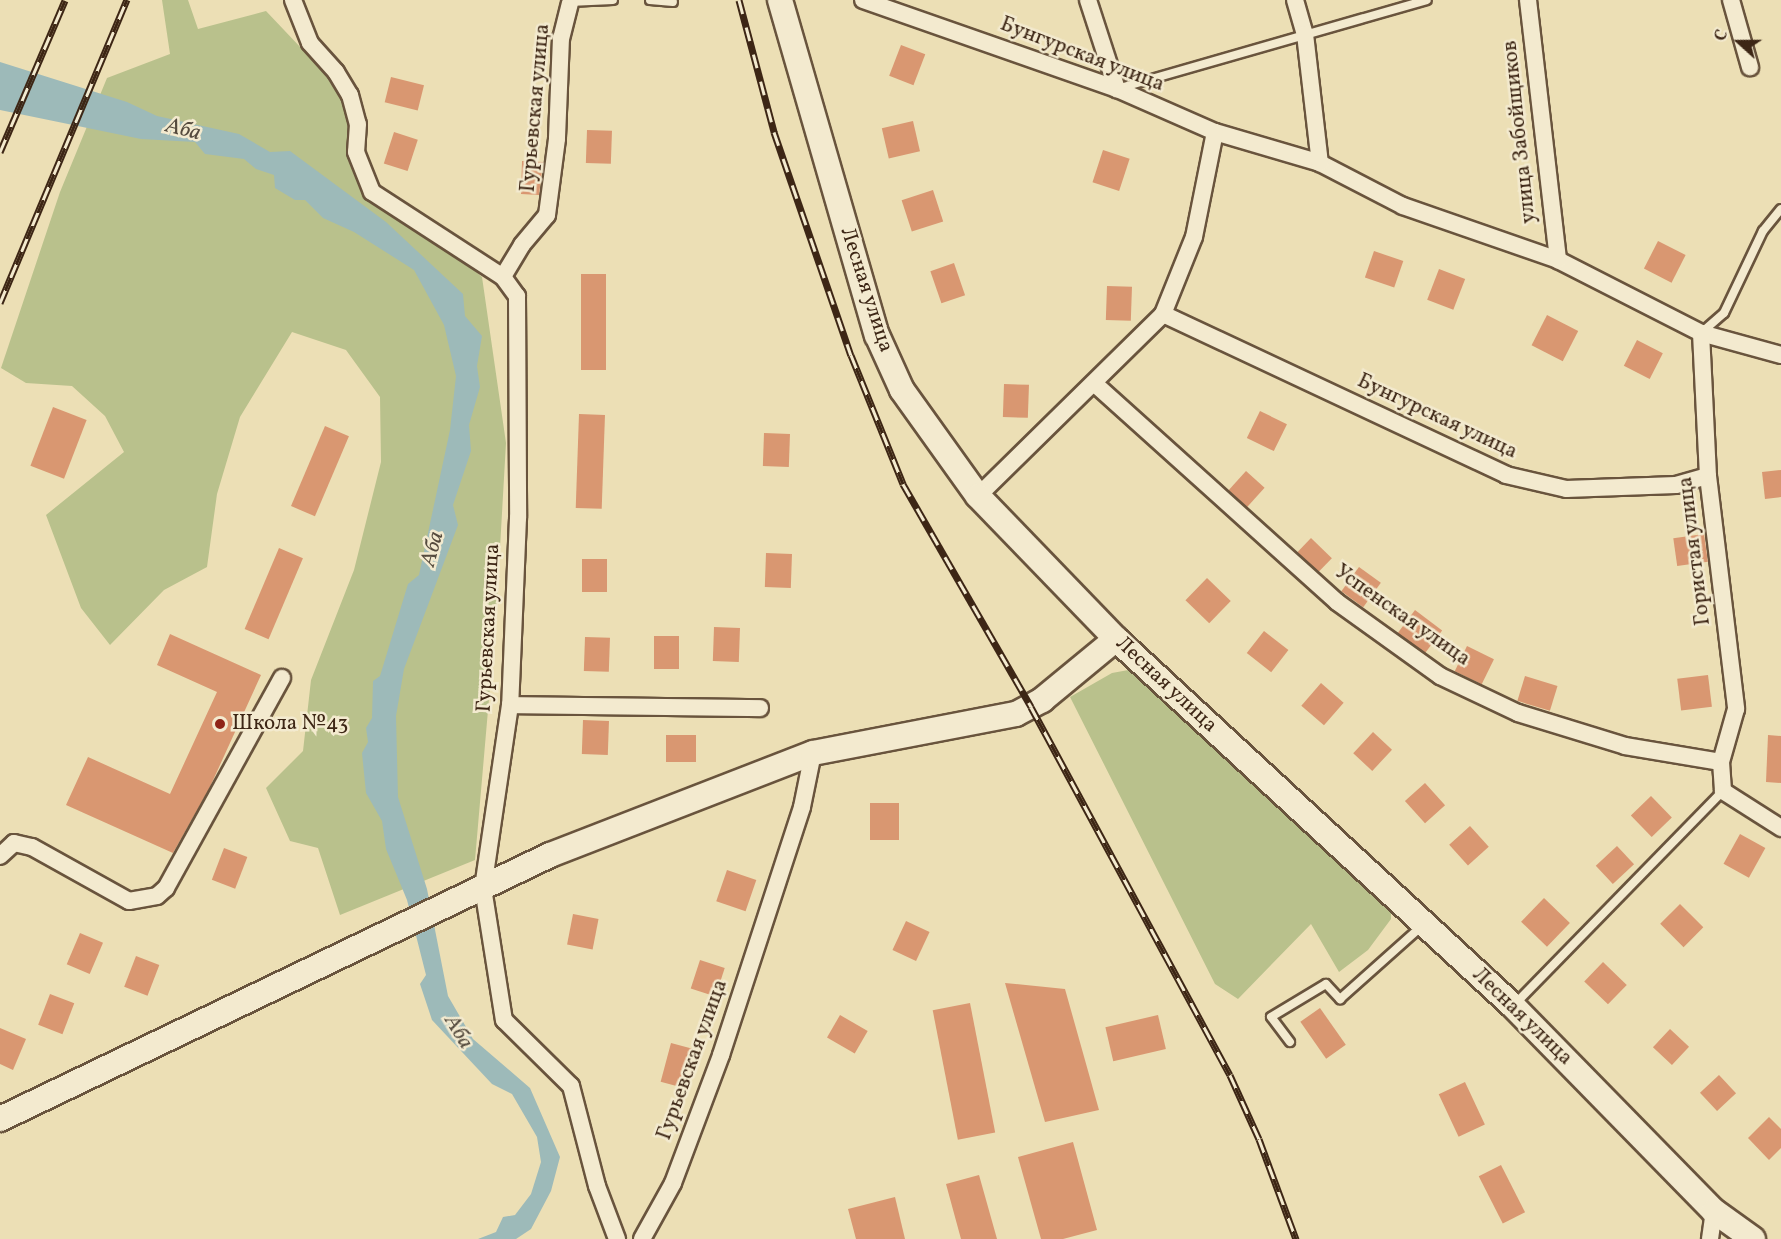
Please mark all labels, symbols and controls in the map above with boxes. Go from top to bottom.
street label: Бунгурская улица [996,12,1168,98]
north arrow [1709,12,1769,72]
street label: Гурьевская улица [516,22,556,194]
text: С [1710,27,1734,44]
street label: улица Забойщиков [1498,39,1542,225]
water label: Аба [163,113,203,147]
street label: Лесная улица [834,224,898,356]
street label: Бунгурская улица [1353,369,1521,465]
street label: Гористая улица [1673,475,1717,627]
water label: Аба [416,529,450,569]
street label: Гурьевская улица [472,543,506,713]
street label: Успенская улица [1329,560,1475,672]
street label: Лесная улица [1110,631,1222,739]
place label: Школа №43 [232,711,348,737]
marker: Школа №43 [213,717,227,731]
street label: Лесная улица [1466,963,1578,1071]
street label: Гурьевская улица [652,976,734,1144]
water label: Аба [438,1010,478,1054]

